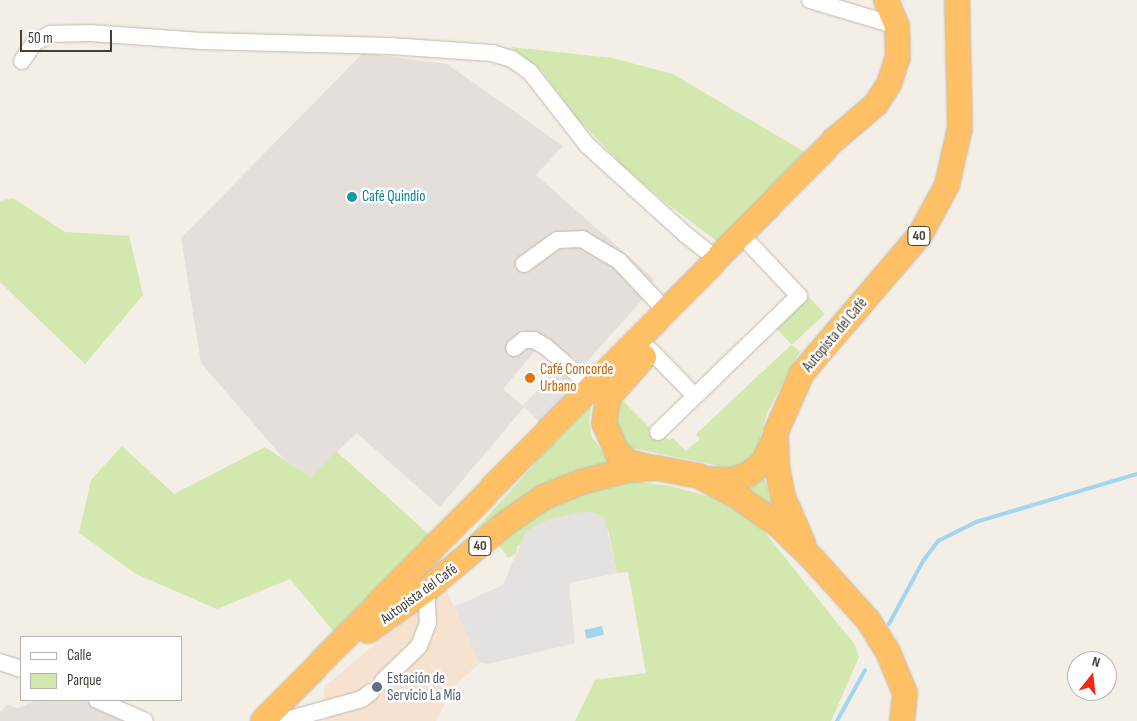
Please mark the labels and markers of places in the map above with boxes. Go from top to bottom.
place label: Café Quindío [362,188,425,206]
marker: Café Quindío [346,191,358,203]
place label: Café Concorde Urbano [540,360,614,395]
marker: Café Concorde Urbano [524,372,536,384]
place label: Estación de Servicio La Mía [387,669,461,704]
marker: Estación de Servicio La Mía [371,681,383,693]

